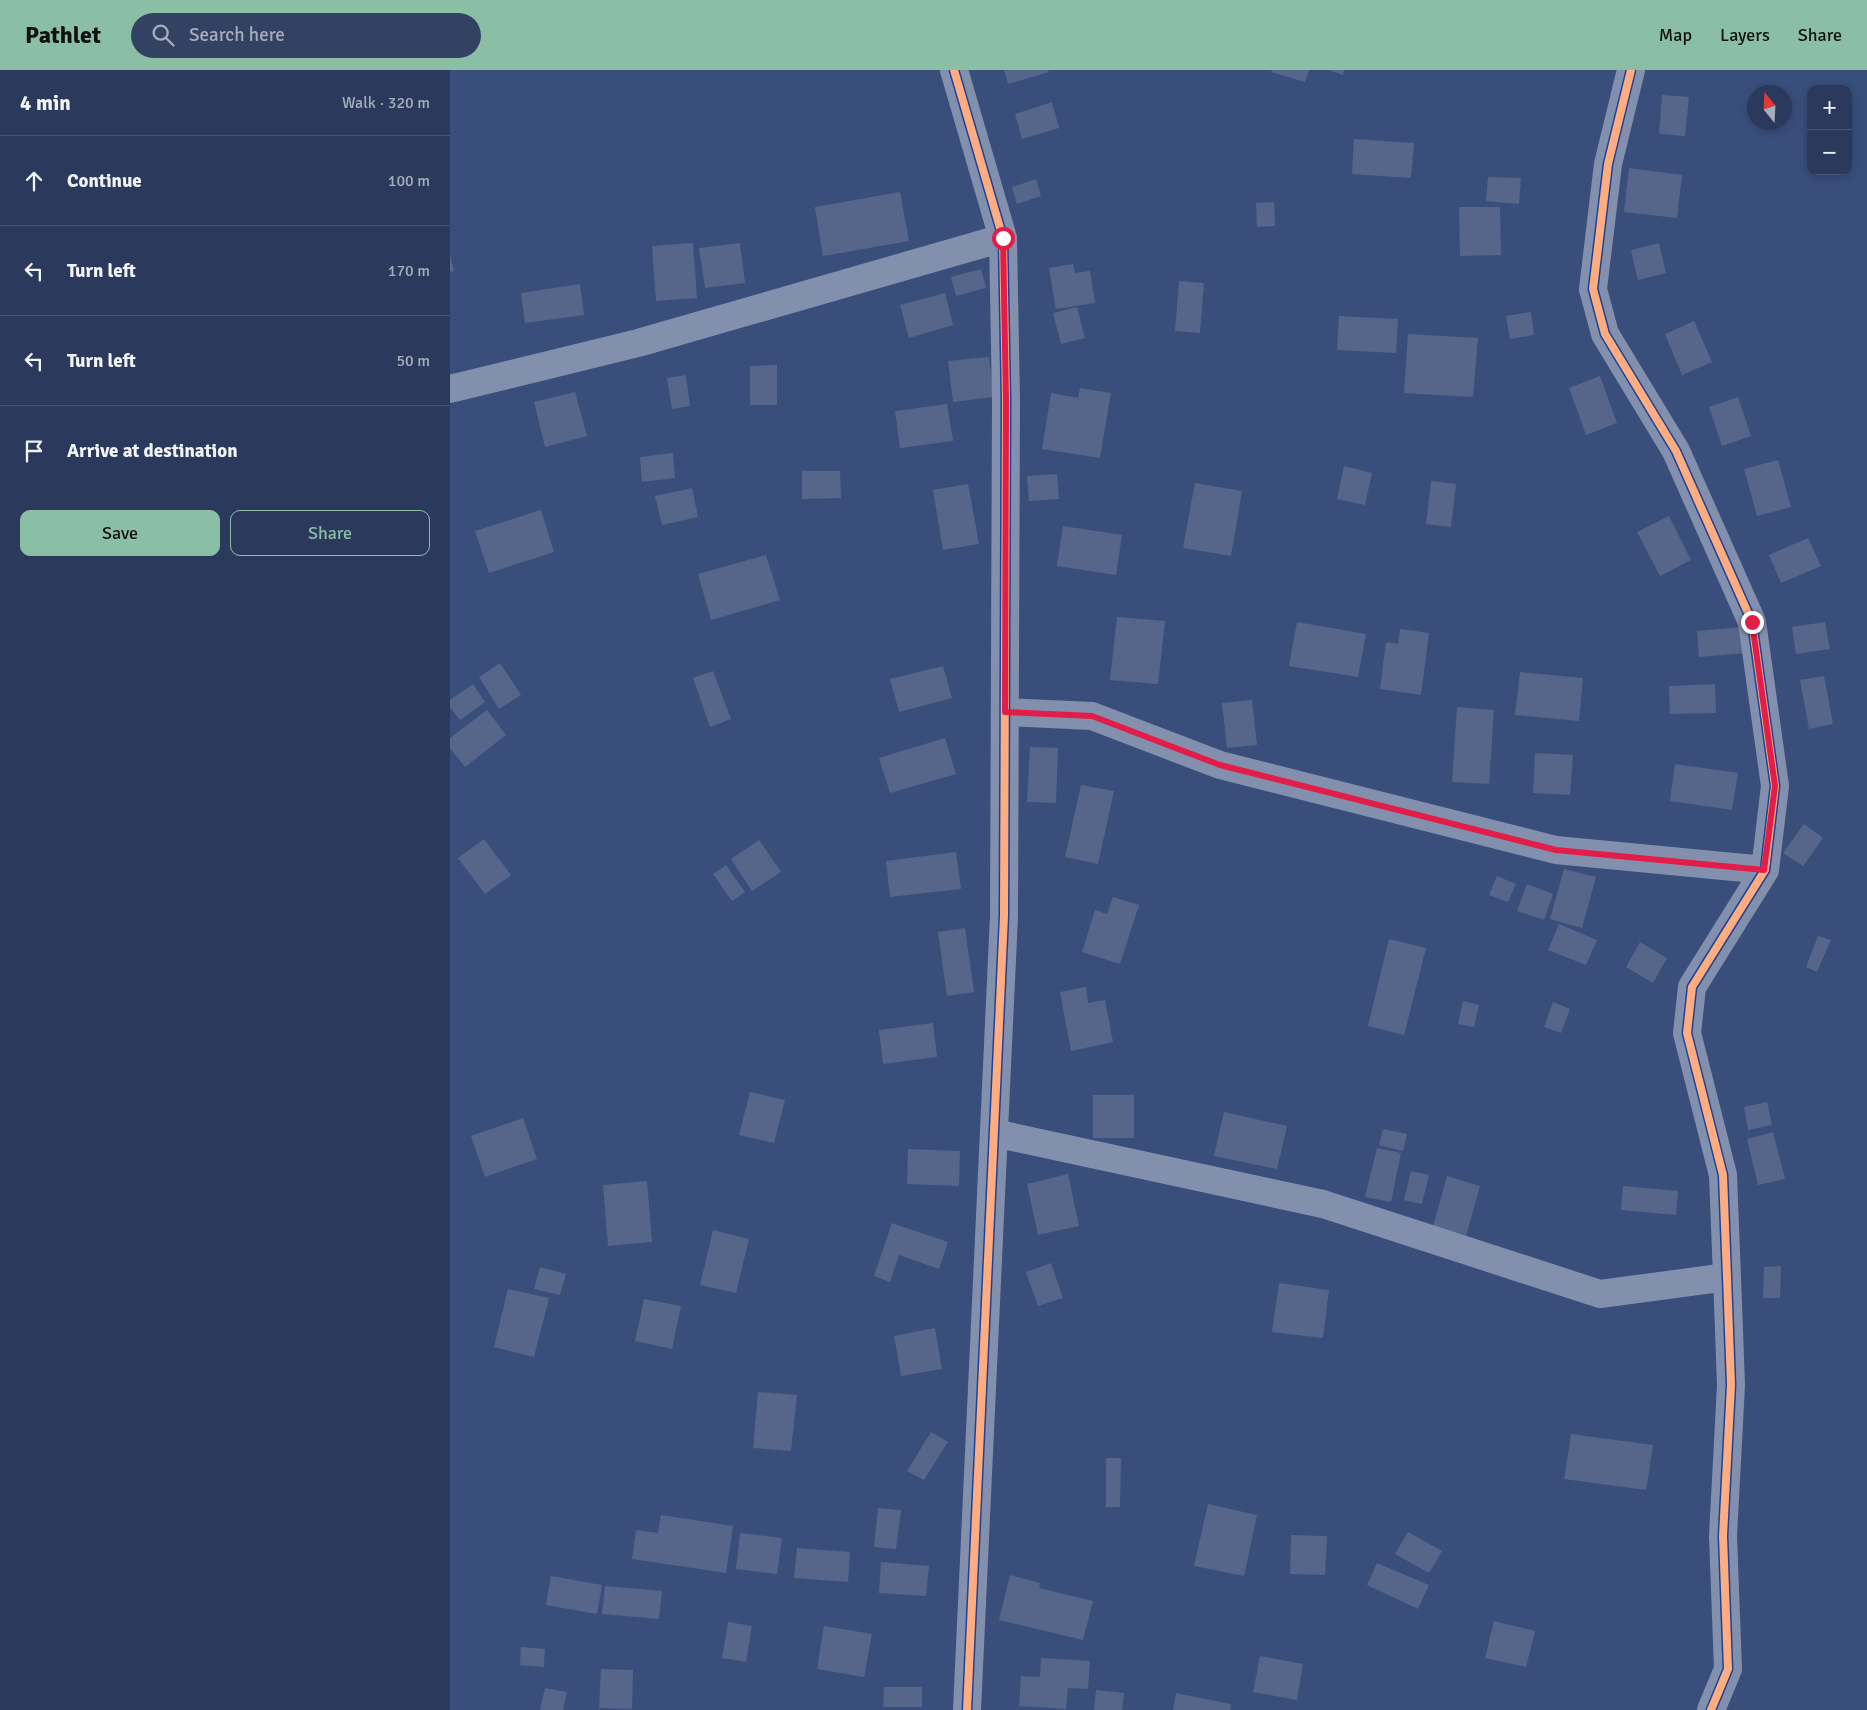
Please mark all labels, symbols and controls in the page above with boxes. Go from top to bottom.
search box [131,13,481,58]
text: Pathlet [25,20,101,50]
icon: search [149,21,177,49]
text: Search here [189,23,285,47]
text: Map [1659,24,1692,46]
text: Layers [1720,24,1770,46]
text: Share [1798,24,1842,46]
north arrow [1747,85,1792,130]
map controls [1807,85,1852,175]
button: + [1807,85,1852,130]
text: 4 min [20,90,71,116]
text: Walk · 320 m [342,93,430,113]
button: − [1807,130,1852,175]
icon: ahead [20,167,48,195]
text: Continue [67,169,142,193]
text: 100 m [388,171,430,191]
route start [992,227,1015,250]
icon: left [20,257,48,285]
text: Turn left [67,259,136,283]
text: 170 m [388,261,430,281]
icon: left [20,347,48,375]
text: Turn left [67,349,136,373]
text: 50 m [396,351,430,371]
icon: arrive [20,437,48,465]
text: Arrive at destination [67,439,238,463]
button: Save [20,510,220,556]
button: Share [230,510,430,556]
route end [1741,611,1764,634]

